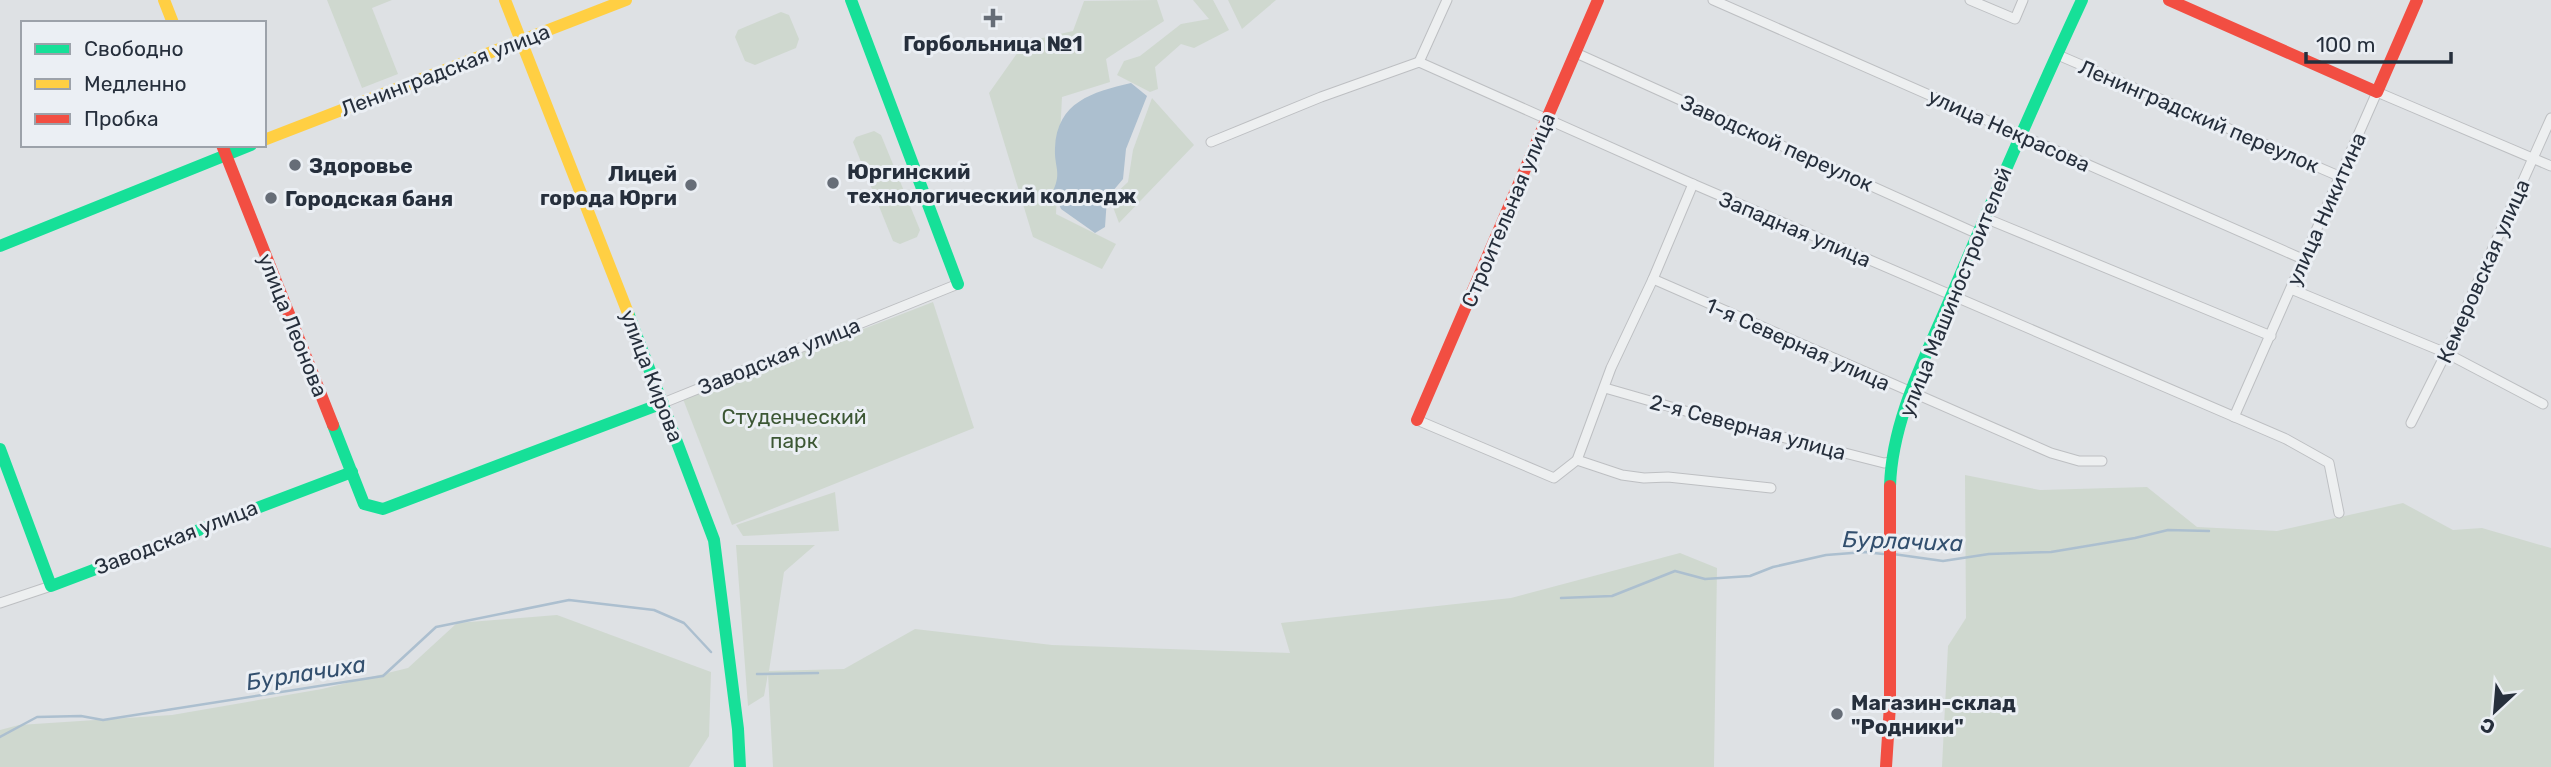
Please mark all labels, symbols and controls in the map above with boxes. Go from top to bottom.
marker: Горбольница №1 [983,8,1003,28]
street label: Ленинградская улица [337,19,553,121]
legend [21,21,266,147]
scale bar [2306,21,2451,65]
place label: Горбольница №1 [903,31,1083,56]
text: 100 m [2316,32,2375,57]
text: Свободно [84,36,184,61]
street label: Ленинградский переулок [2075,54,2323,178]
text: Медленно [84,71,187,96]
street label: улица Некрасова [1924,83,2094,177]
street label: Заводской переулок [1677,89,1877,197]
text: Пробка [84,106,159,131]
street label: Строительная улица [1456,109,1560,311]
street label: улица Никитина [2281,128,2371,290]
place label: Здоровье [309,153,413,178]
marker: Здоровье [287,157,303,173]
place label: Юргинский технологический колледж [847,159,1137,208]
place label: Лицей города Юрги [540,161,677,210]
street label: улица Машиностроителей [1893,164,2017,420]
marker: Юргинский технологический колледж [825,175,841,191]
street label: Кемеровская улица [2431,175,2535,367]
marker: Лицей города Юрги [683,177,699,193]
place label: Городская баня [285,186,453,211]
street label: Западная улица [1715,186,1875,272]
marker: Городская баня [263,190,279,206]
street label: улица Леонова [253,250,333,400]
street label: 1-я Северная улица [1702,292,1894,396]
street label: улица Кирова [615,306,689,446]
street label: Заводская улица [694,312,864,400]
street label: 2-я Северная улица [1647,389,1849,465]
park label: Студенческий парк [721,404,867,453]
street label: Заводская улица [91,494,261,580]
water label: Бурлачиха [1842,525,1964,557]
water label: Бурлачиха [244,650,368,696]
north arrow [2460,676,2530,746]
place label: Магазин-склад "Родники" [1851,690,2016,739]
marker: Магазин-склад "Родники" [1829,706,1845,722]
text: С [2477,713,2499,739]

